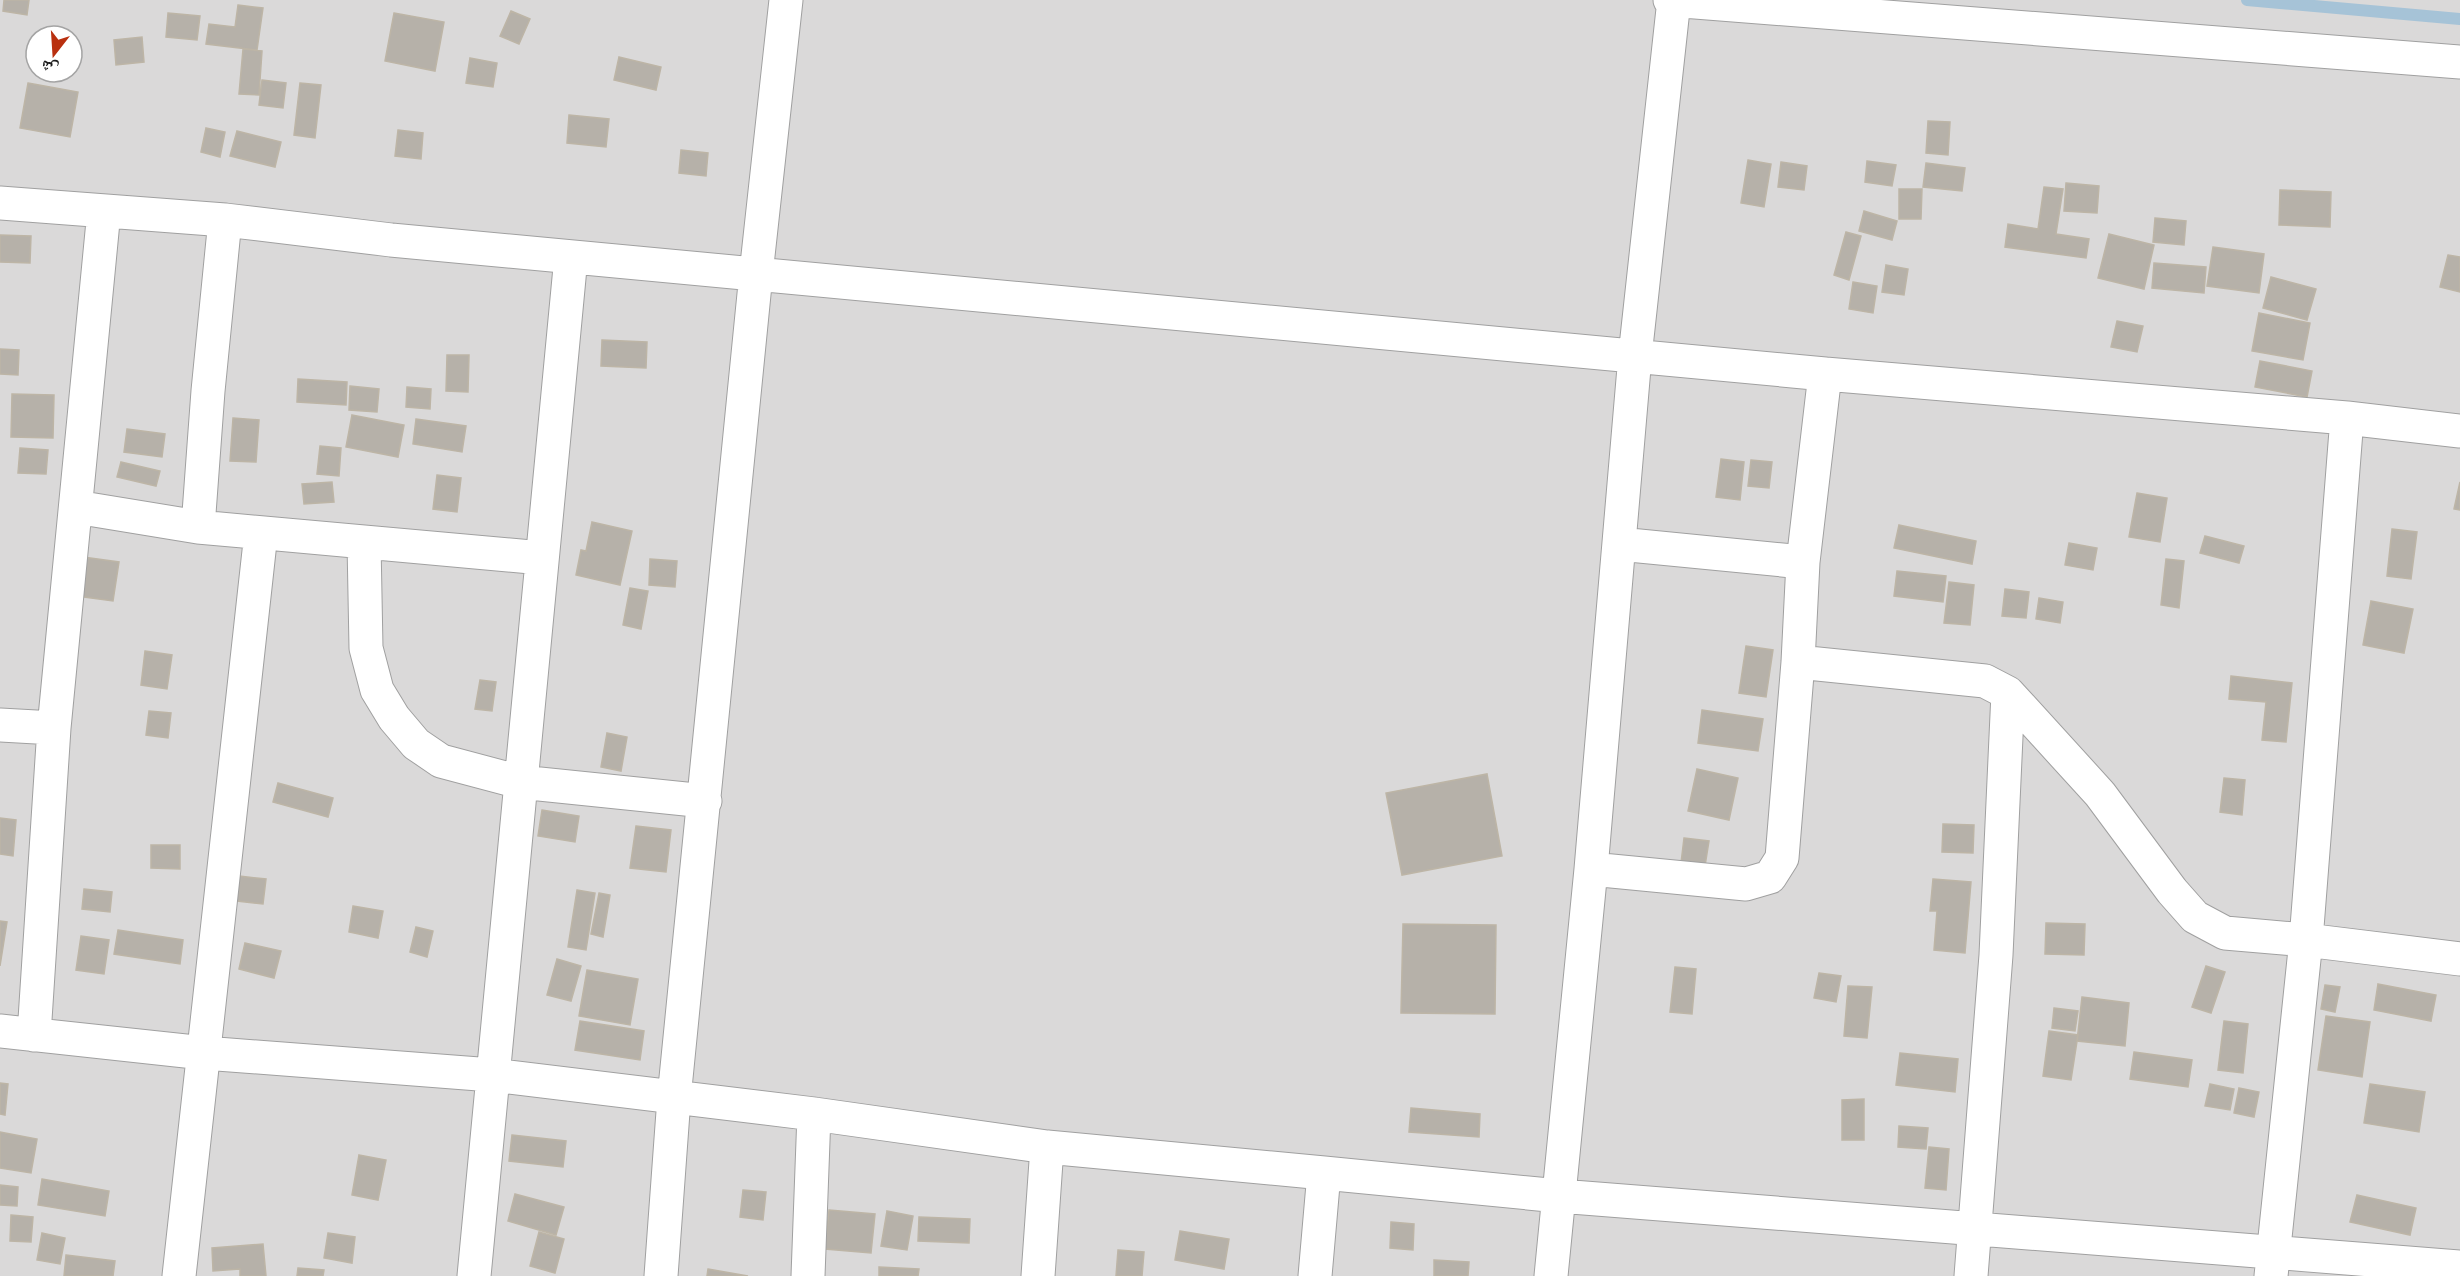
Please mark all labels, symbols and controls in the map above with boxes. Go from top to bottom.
north arrow [24,24,84,84]
text: ش [39,56,61,79]

